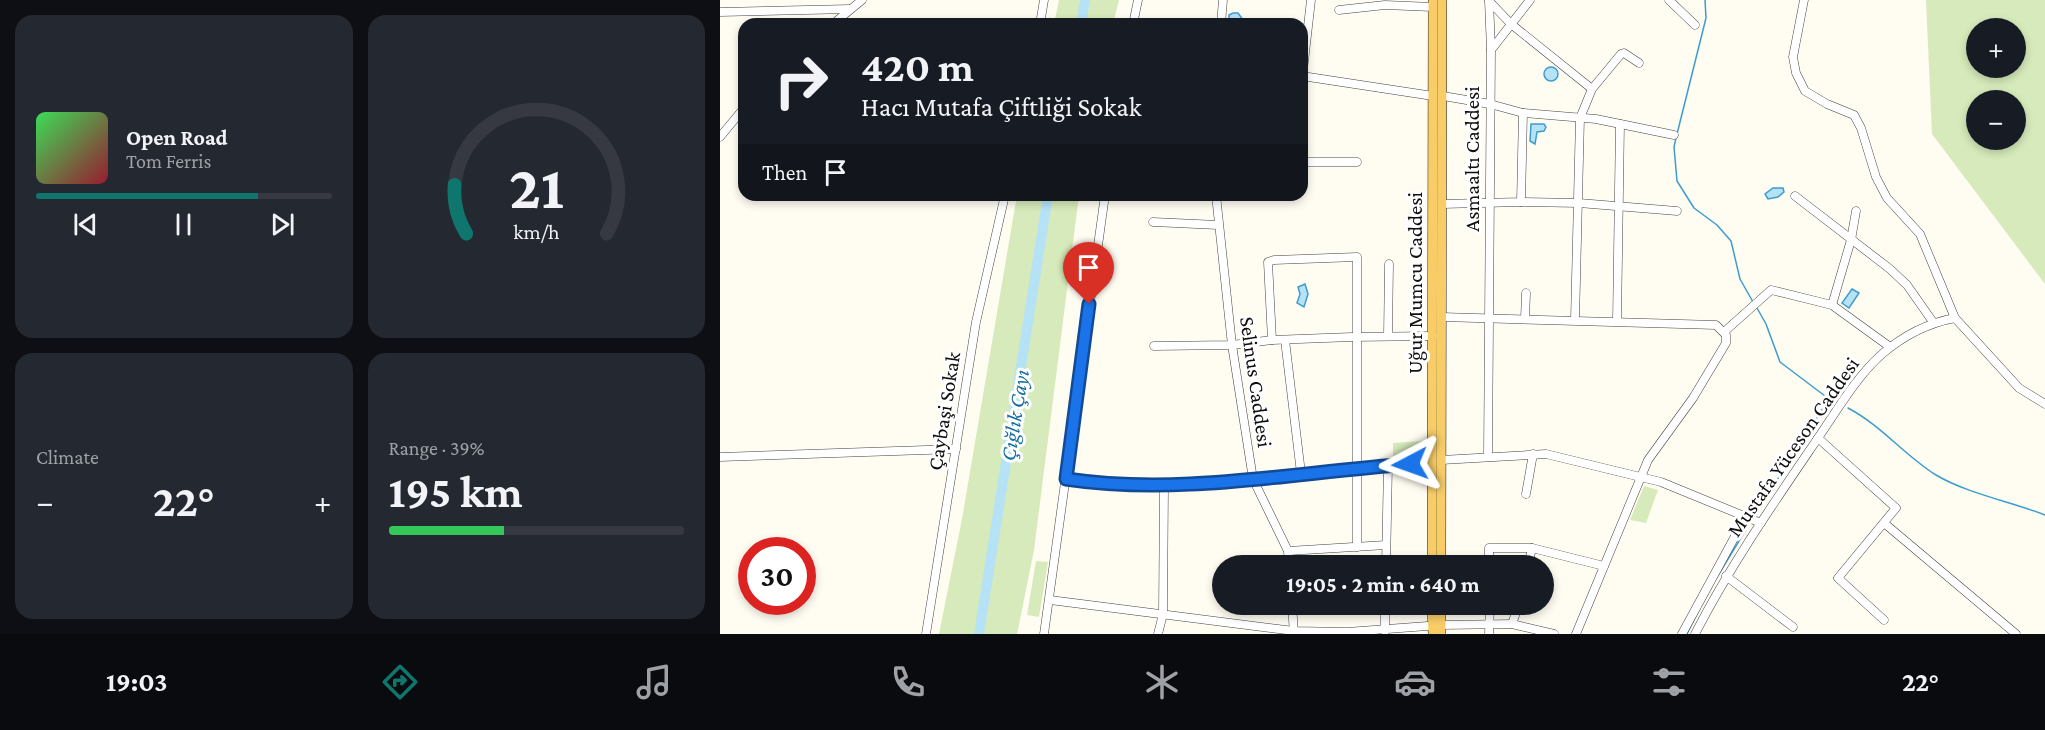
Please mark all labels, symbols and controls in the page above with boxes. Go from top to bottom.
map controls [1966,18,2026,150]
button: + [1966,18,2026,78]
icon: right [762,42,840,120]
text: 420 m [861,43,974,90]
street label: Asmaaltı Caddesi [1460,86,1484,232]
button: − [1966,90,2026,150]
text: Hacı Mutafa Çiftliği Sokak [861,92,1142,122]
text: Open Road [126,125,228,150]
text: Tom Ferris [126,150,211,172]
text: 21 [509,152,564,221]
icon: arrive [819,156,852,189]
text: Then [762,160,807,185]
street label: Uğur Mumcu Caddesi [1403,191,1427,374]
icon: previous [69,208,102,241]
icon: pause [167,208,200,241]
icon: next [266,208,299,241]
text: km/h [513,220,560,244]
pin [1063,242,1114,304]
icon: arrive [1072,251,1105,284]
street label: Selinus Caddesi [1235,315,1277,449]
street label: Çaybaşi Sokak [923,350,965,472]
street label: Mustafa Yüceson Caddesi [1722,352,1864,541]
water label: Çığlık Çayı [995,368,1034,463]
position arrow [1378,432,1442,496]
text: Range · 39% [389,437,484,459]
text: Climate [36,446,99,468]
text: 195 km [389,467,523,517]
text: 22° [153,476,215,526]
text: − [36,483,53,520]
text: + [314,483,332,520]
speed limit sign: 30 [738,537,816,615]
text: 19:05 · 2 min · 640 m [1286,572,1480,597]
icon: directions [379,661,421,703]
icon: music [633,661,675,703]
icon: phone [887,661,929,703]
icon: climate [1141,661,1183,703]
icon: car [1394,661,1436,703]
icon: filters [1648,661,1690,703]
text: 19:03 [106,667,167,697]
text: 22° [1902,667,1939,697]

